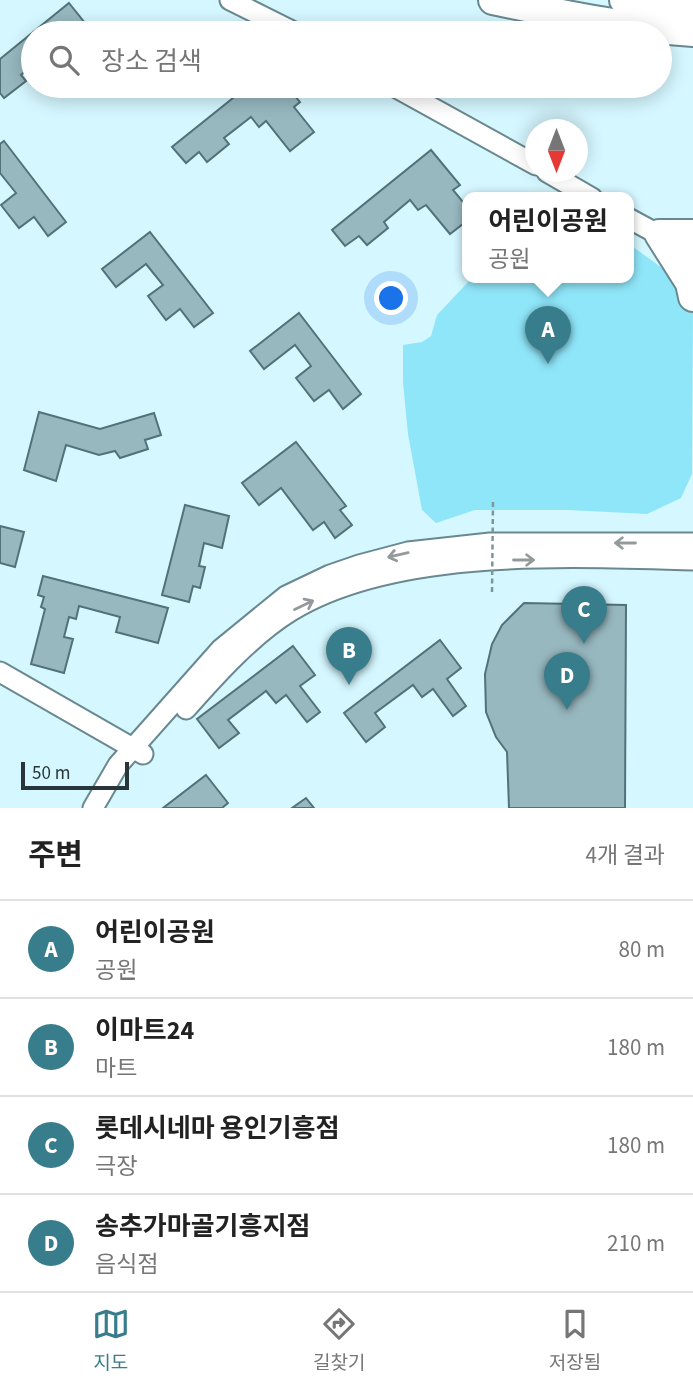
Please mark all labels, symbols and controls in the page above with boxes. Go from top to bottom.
search box [21,21,672,98]
icon: search [45,41,83,79]
text: 장소 검색 [101,43,202,80]
north arrow [525,119,588,182]
popup [462,192,634,283]
text: 어린이공원 [488,203,608,240]
text: 공원 [488,243,531,276]
your location [374,281,408,315]
pin: A [525,306,571,364]
one-way arrow [613,536,636,550]
one-way arrow [387,549,410,562]
one-way arrow [513,553,536,567]
pin: C [561,586,607,644]
one-way arrow [293,597,314,611]
pin: B [326,627,372,685]
pin: D [544,652,590,710]
scale bar [21,759,130,791]
text: 50 m [32,760,70,787]
text: 주변 [28,834,83,877]
text: 4개 결과 [585,839,665,872]
text: 어린이공원 [95,914,215,951]
text: A [44,933,58,966]
text: 80 m [618,933,665,966]
text: 공원 [95,954,137,987]
text: 이마트24 [95,1012,194,1049]
text: B [44,1031,58,1064]
text: 180 m [607,1031,665,1064]
text: 마트 [95,1052,137,1085]
text: 롯데시네마 용인기흥점 [95,1110,339,1147]
text: C [44,1129,58,1162]
text: 180 m [607,1129,665,1162]
text: 극장 [95,1150,137,1183]
text: 송추가마골기흥지점 [95,1208,310,1245]
text: D [44,1227,58,1260]
text: 210 m [607,1227,665,1260]
text: 음식점 [95,1248,158,1281]
tab: 지도 [92,1305,130,1377]
tab: 길찾기 [313,1305,365,1377]
tab: 저장됨 [549,1305,601,1377]

